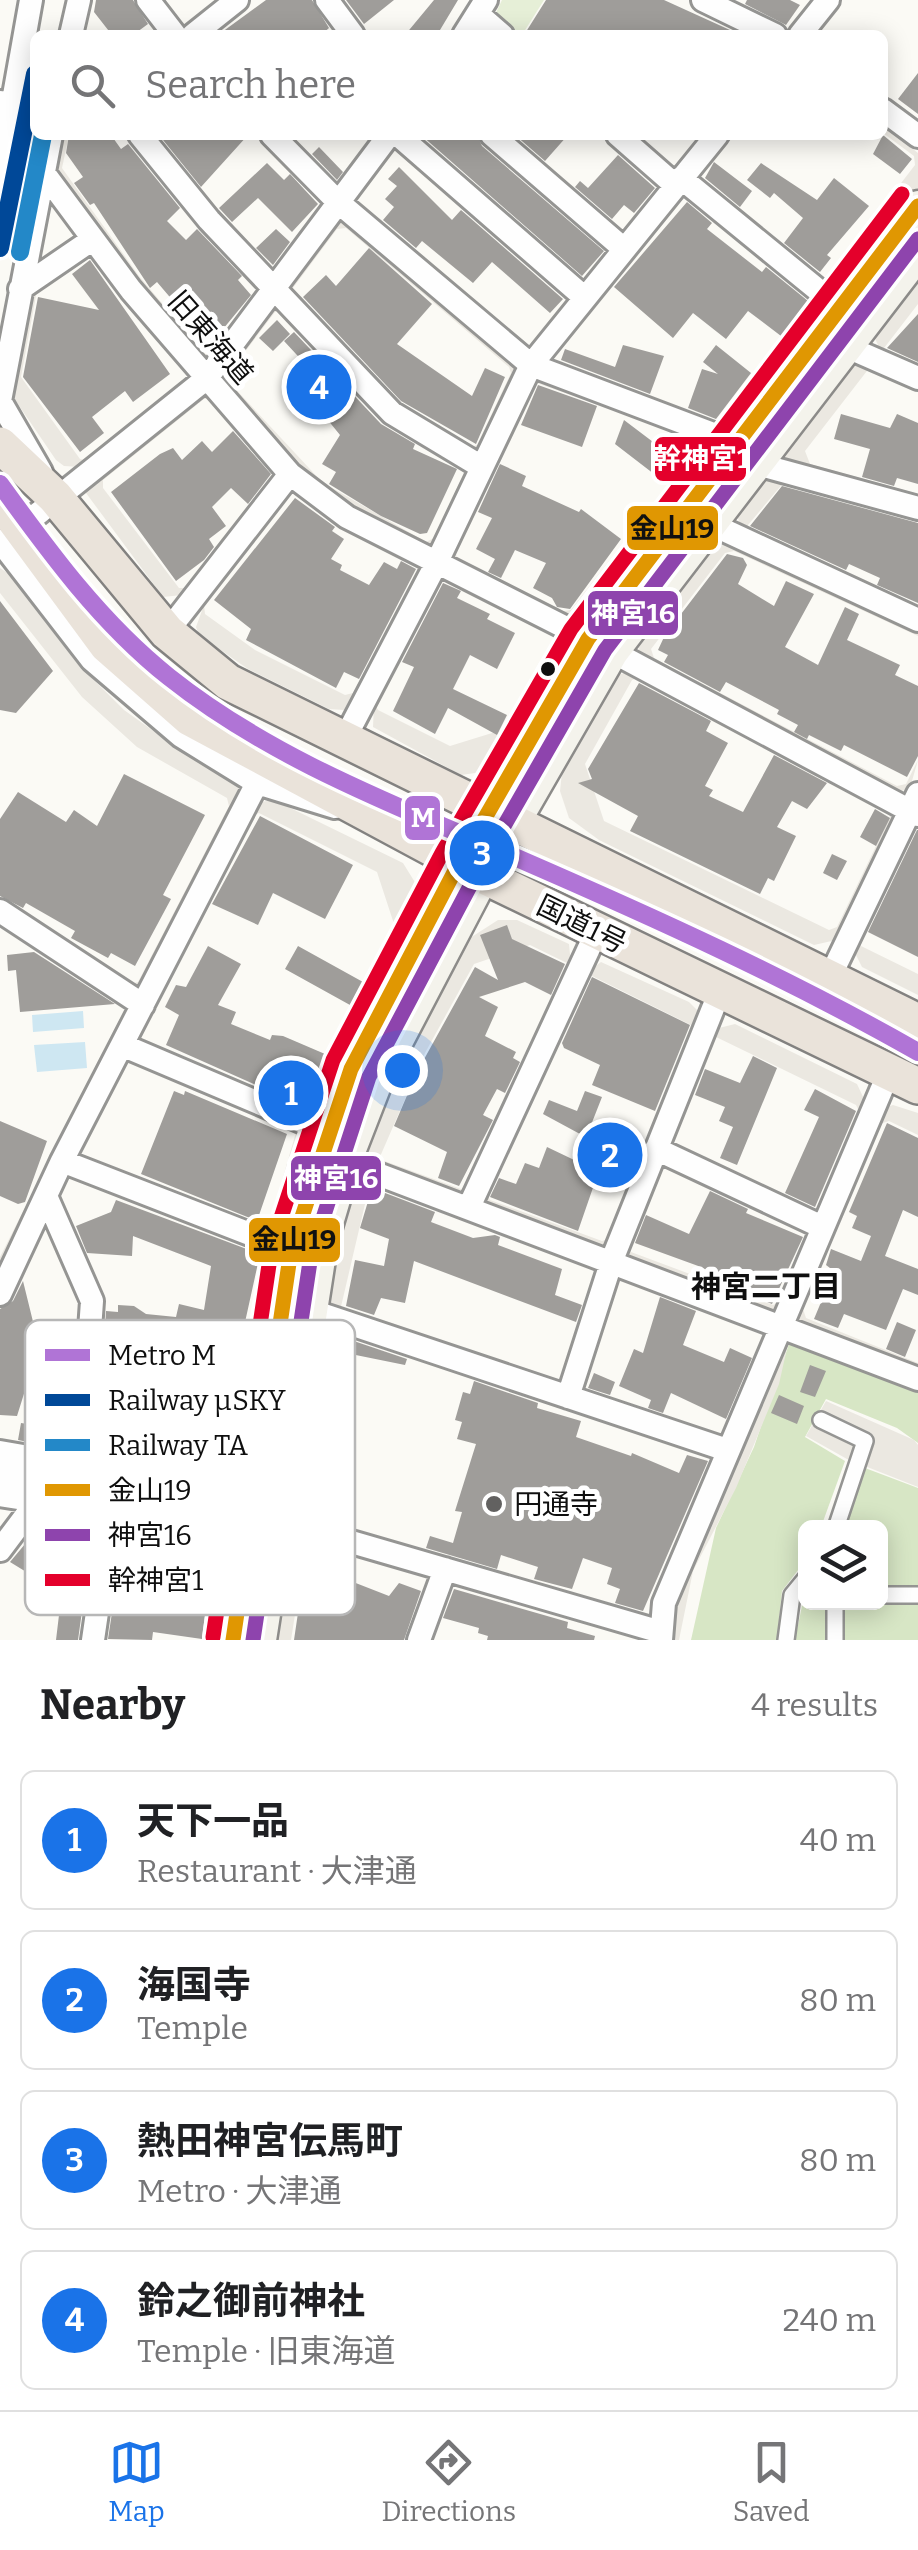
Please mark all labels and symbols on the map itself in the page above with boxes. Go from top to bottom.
street label: 旧東海道 [161,284,260,390]
pin: 4 [286,350,352,424]
line badge: 幹神宮1 [653,435,748,483]
text: 幹神宮1 [653,442,749,475]
line badge: 金山19 [625,504,720,552]
text: 金山19 [630,512,714,545]
line badge: 神宮16 [586,589,680,637]
text: 神宮16 [591,597,675,630]
unlabelled marker [538,659,558,679]
line badge: M [403,794,442,842]
text: M [411,801,435,834]
pin: 3 [450,816,514,890]
street label: 国道1号 [532,889,632,960]
your location [377,1045,428,1096]
pin: 1 [258,1056,324,1130]
pin: 2 [578,1118,642,1192]
line badge: 神宮16 [289,1154,383,1202]
text: 神宮16 [294,1162,378,1195]
line badge: 金山19 [247,1216,342,1264]
text: 金山19 [252,1223,336,1256]
district label: 神宮二丁目 [691,1269,841,1305]
legend [25,1320,355,1615]
text: Metro M [108,1339,216,1372]
text: Railway μSKY [108,1384,286,1417]
text: Railway TA [108,1429,248,1462]
text: 金山19 [108,1474,192,1507]
place label: 円通寺 [514,1488,598,1521]
marker: 円通寺 [483,1493,505,1515]
text: 神宮16 [108,1519,192,1552]
text: 幹神宮1 [108,1564,204,1597]

